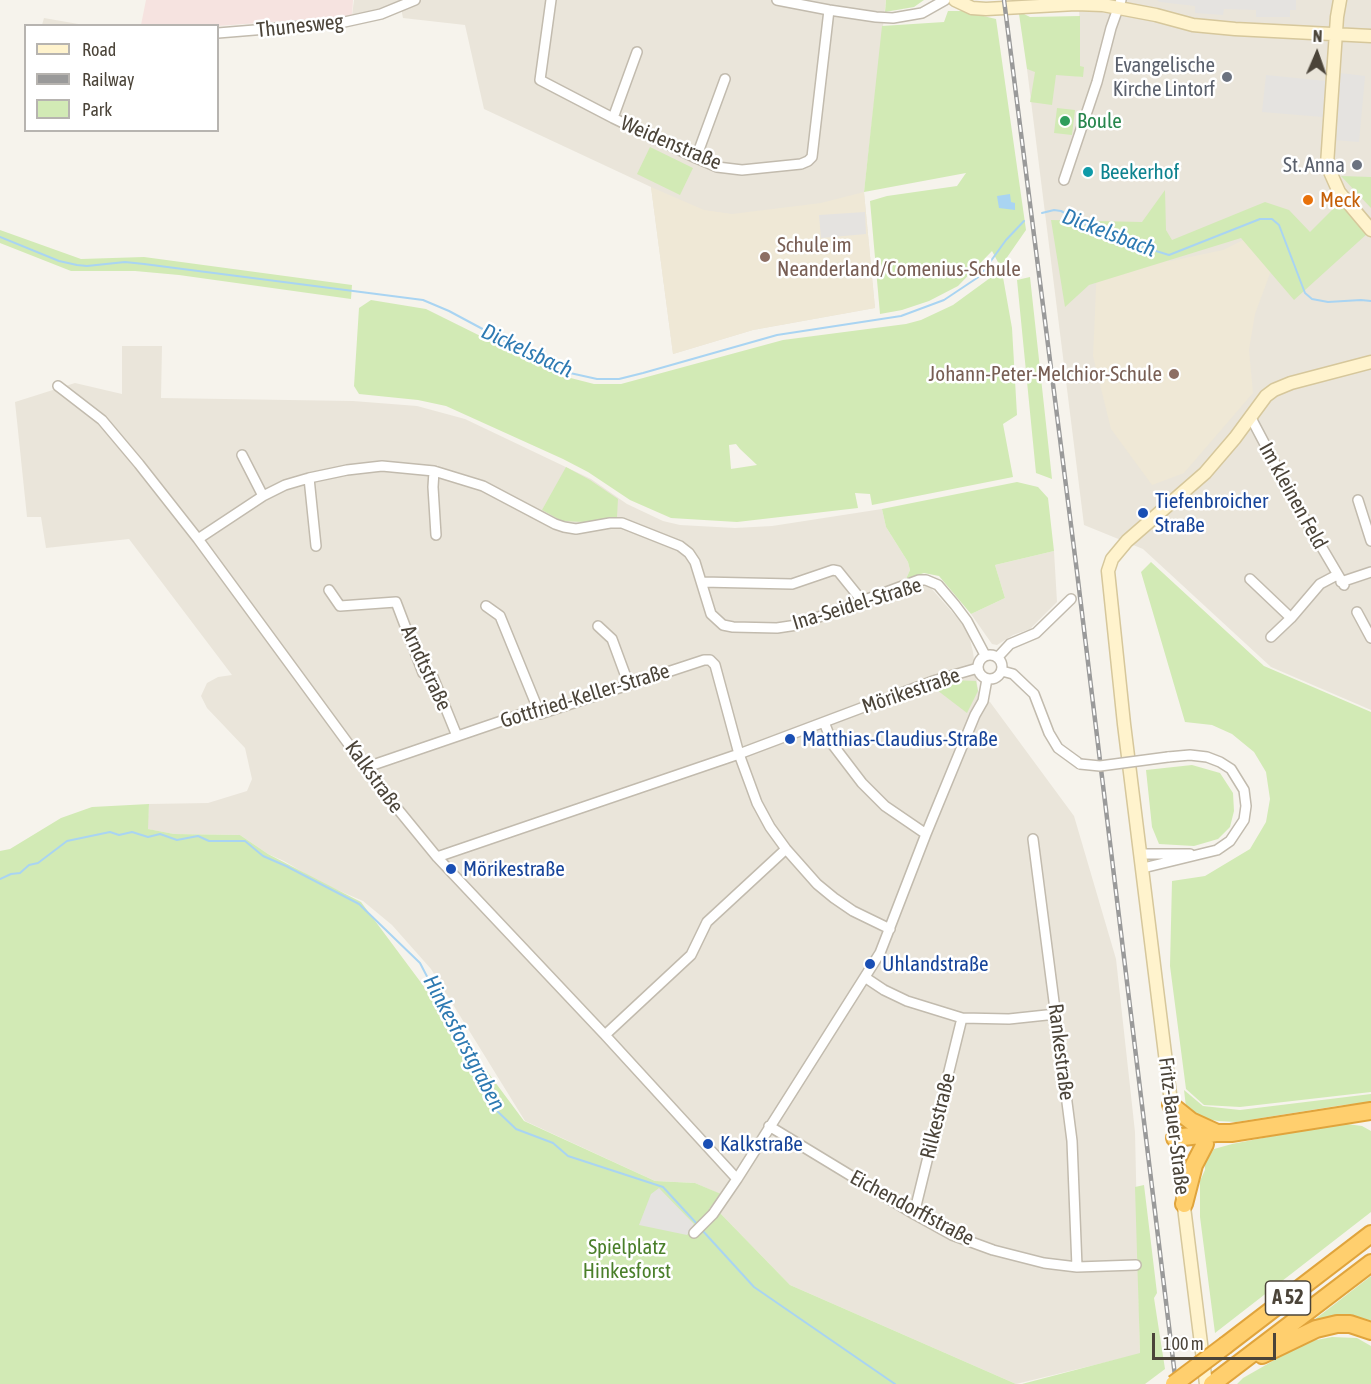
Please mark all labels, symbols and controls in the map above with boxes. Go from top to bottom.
street label: Thunesweg [255,9,345,43]
legend [24,24,219,132]
north arrow [1287,24,1347,84]
text: N [1313,27,1323,45]
text: Road [82,39,116,60]
place label: Evangelische Kirche Lintorf [1113,52,1215,102]
text: Railway [82,69,134,90]
marker: Evangelische Kirche Lintorf [1220,70,1234,84]
text: Park [82,99,112,120]
place label: Boule [1077,108,1122,134]
street label: Weidenstraße [617,110,725,176]
marker: Boule [1058,114,1072,128]
place label: St. Anna [1283,152,1345,178]
marker: St. Anna [1350,158,1364,172]
place label: Beekerhof [1100,159,1179,185]
marker: Beekerhof [1081,165,1095,179]
place label: Meck [1320,187,1361,213]
marker: Meck [1301,193,1315,207]
water label: Dickelsbach [1059,203,1159,263]
place label: Schule im Neanderland/Comenius-Schule [777,232,1021,282]
marker: Schule im Neanderland/Comenius-Schule [758,250,772,264]
water label: Dickelsbach [477,318,577,384]
place label: Johann-Peter-Melchior-Schule [929,361,1162,387]
marker: Johann-Peter-Melchior-Schule [1167,367,1181,381]
street label: Im kleinen Feld [1253,438,1333,554]
place label: Tiefenbroicher Straße [1155,488,1268,538]
marker: Tiefenbroicher Straße [1136,506,1150,520]
street label: Ina-Seidel-Straße [789,572,925,636]
street label: Arndtstraße [395,621,457,715]
street label: Gottfried-Keller-Straße [497,658,673,734]
street label: Mörikestraße [859,663,963,719]
place label: Matthias-Claudius-Straße [802,726,998,752]
marker: Matthias-Claudius-Straße [783,732,797,746]
street label: Kalkstraße [339,736,409,818]
place label: Mörikestraße [463,856,565,882]
marker: Mörikestraße [444,862,458,876]
place label: Uhlandstraße [882,951,988,977]
marker: Uhlandstraße [863,957,877,971]
water label: Hinkesforstgraben [417,971,511,1115]
street label: Rankestraße [1043,1002,1079,1102]
street label: Fritz-Bauer-Straße [1153,1056,1195,1196]
street label: Rilkestraße [915,1070,961,1162]
place label: Kalkstraße [720,1131,803,1157]
marker: Kalkstraße [701,1137,715,1151]
street label: Eichendorffstraße [846,1165,978,1251]
park label: Spielplatz Hinkesforst [583,1234,671,1284]
road number: A 52 [1266,1281,1310,1315]
scale bar [1155,1321,1280,1359]
text: 100 m [1163,1333,1204,1354]

